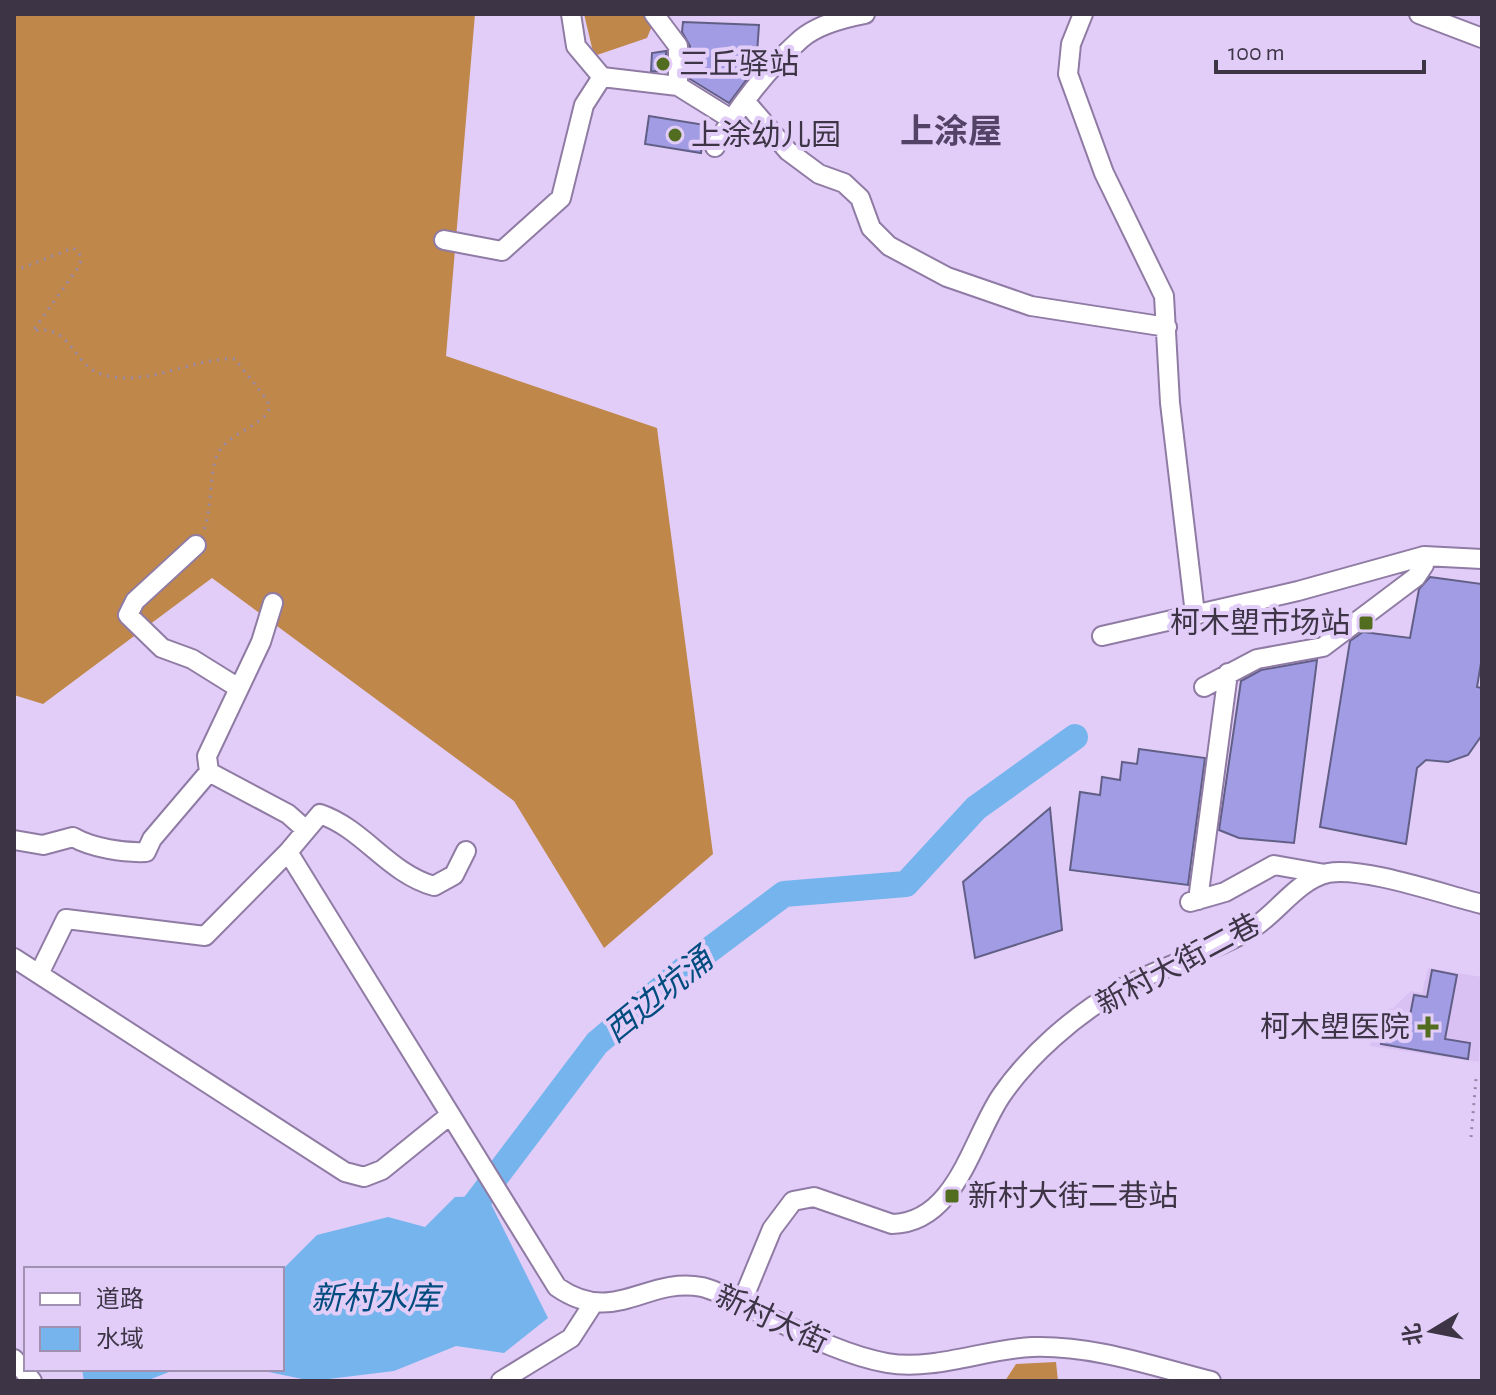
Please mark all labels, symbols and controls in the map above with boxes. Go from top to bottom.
scale bar [1216,24,1424,74]
text: 100 m [1228,41,1285,65]
place label: 三丘驿站 [679,48,799,80]
marker: 三丘驿站 [654,55,672,73]
district label: 上涂屋 [900,113,1002,150]
place label: 上涂幼儿园 [691,119,841,151]
marker: 上涂幼儿园 [666,126,684,144]
place label: 柯木塱市场站 [1170,607,1350,639]
marker: 柯木塱市场站 [1357,614,1375,632]
street label: 新村大街二巷 [1091,908,1265,1020]
water label: 西边坑涌 [598,940,721,1048]
place label: 柯木塱医院 [1260,1011,1410,1043]
marker: 柯木塱医院 [1417,1016,1439,1038]
place label: 新村大街二巷站 [968,1180,1178,1212]
marker: 新村大街二巷站 [943,1187,961,1205]
legend [24,1267,284,1371]
street label: 新村大街 [711,1279,833,1359]
water label: 新村水库 [311,1282,444,1315]
text: 道路 [96,1286,144,1312]
north arrow [1392,1291,1472,1371]
text: 北 [1400,1322,1426,1347]
text: 水域 [96,1326,144,1352]

